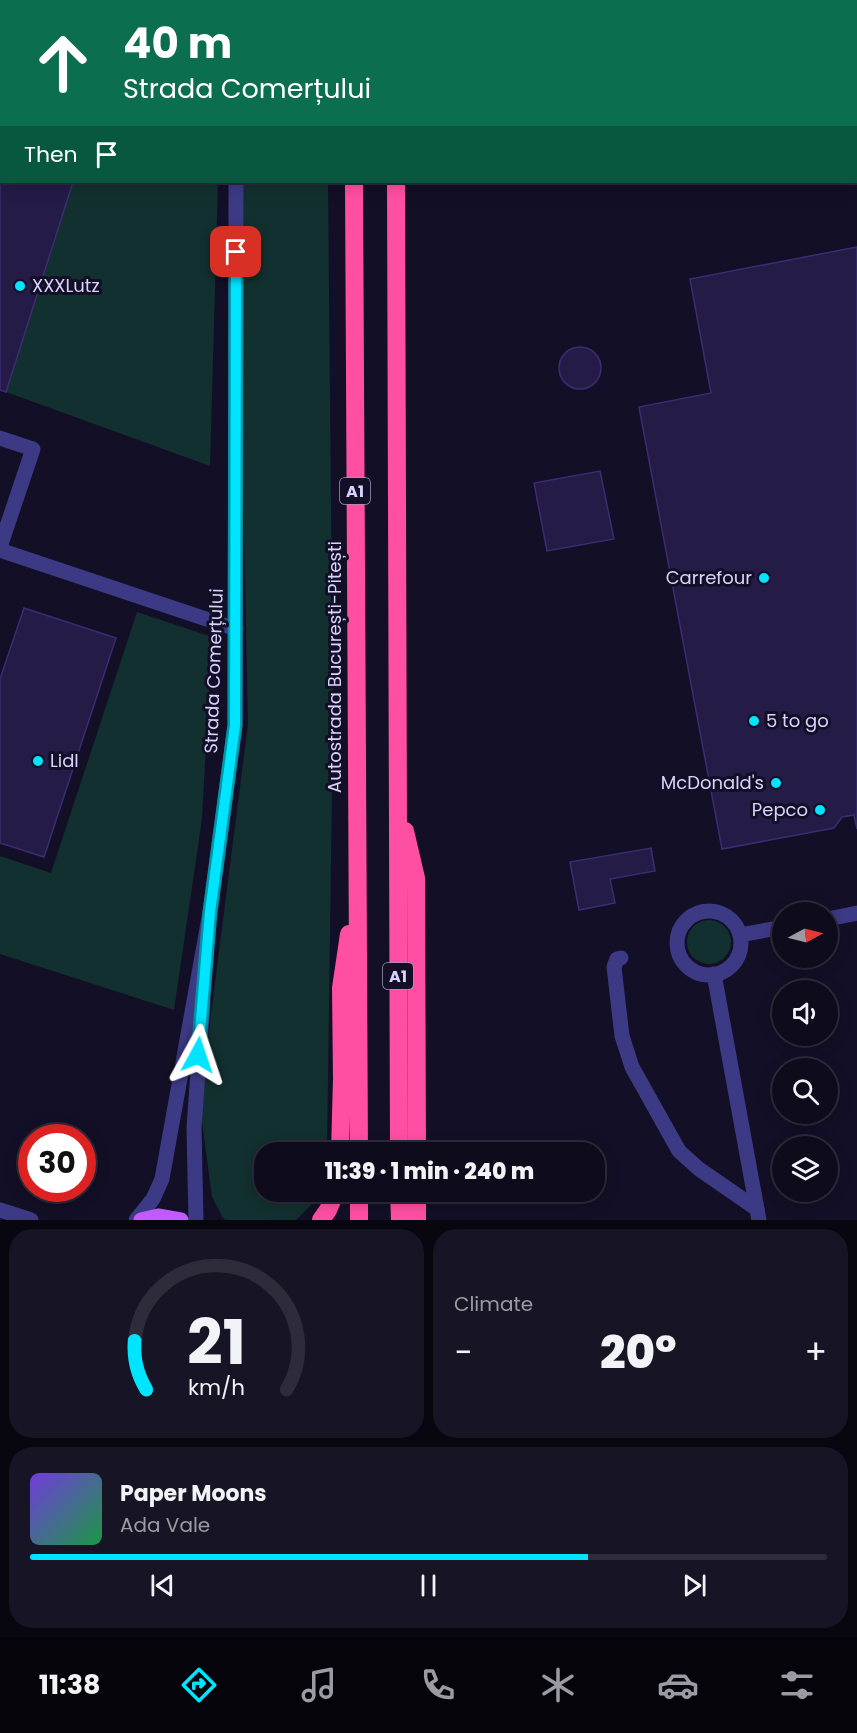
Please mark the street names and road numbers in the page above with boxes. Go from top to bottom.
road number: A1 [340,478,370,504]
street label: Autostrada București-Pitești [322,541,347,793]
street label: Strada Comerțului [198,588,229,754]
road number: A1 [383,963,413,989]

